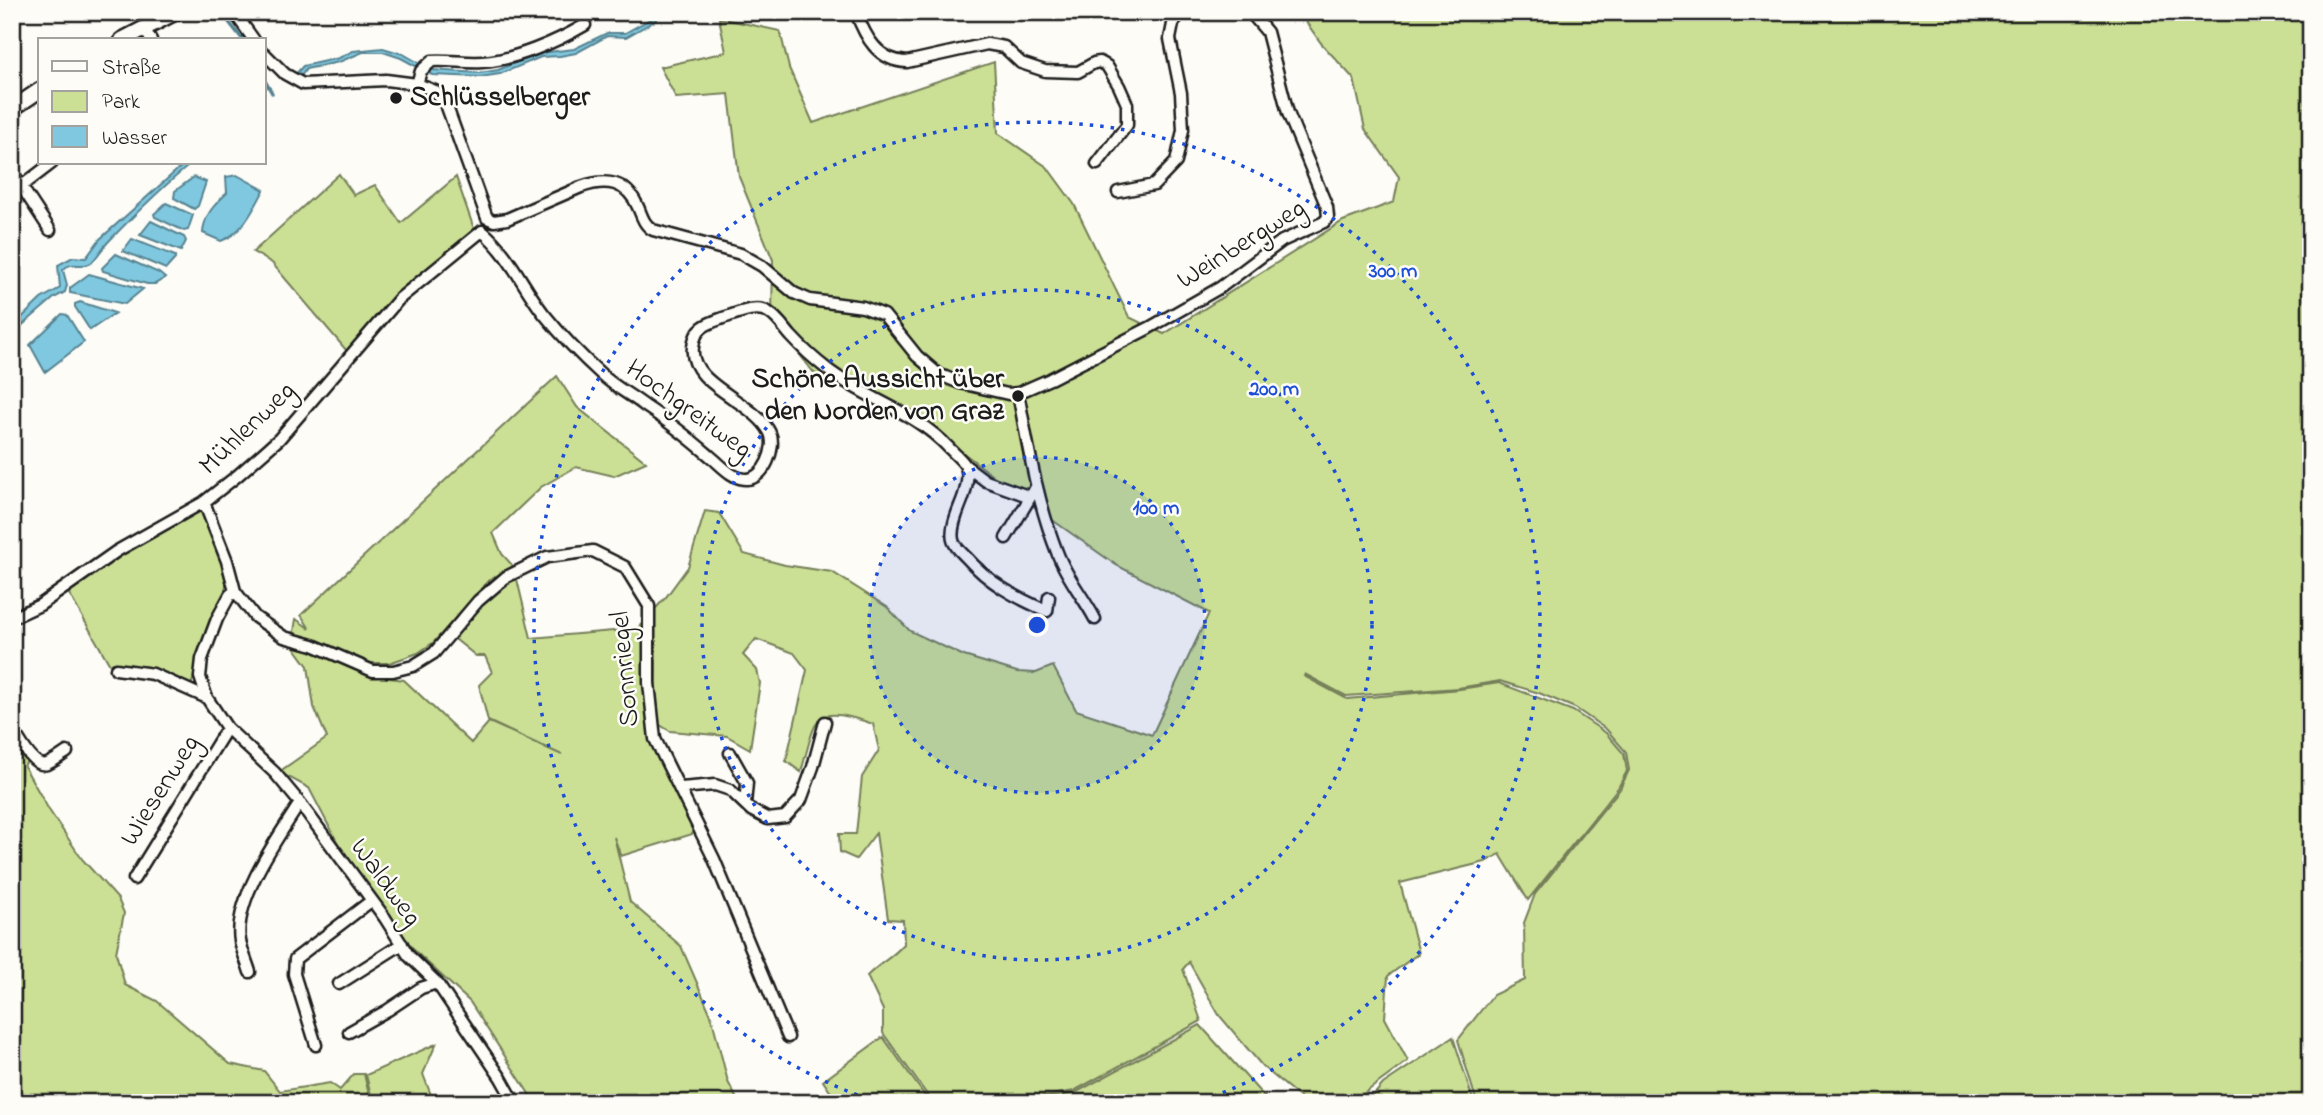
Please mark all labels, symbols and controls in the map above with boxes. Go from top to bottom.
legend [38,38,266,164]
text: Straße [102,54,161,84]
place label: Schlüsselberger [410,78,591,120]
text: Park [102,88,141,118]
marker: Schlüsselberger [388,90,404,106]
text: Wasser [102,124,167,154]
street label: Weinbergweg [1170,189,1314,301]
text: 300 m [1368,257,1417,287]
street label: Hochgreitweg [616,350,760,470]
place label: Schöne Aussicht über den Norden von Graz [752,360,1005,433]
street label: Mühlenweg [190,372,306,486]
text: 200 m [1248,375,1299,405]
marker: Schöne Aussicht über den Norden von Graz [1010,388,1026,404]
text: 100 m [1133,494,1179,524]
street label: Sonnriegel [601,609,651,729]
centre of rings [1025,613,1049,637]
street label: Wiesenweg [111,727,211,855]
street label: Waldweg [339,830,431,936]

